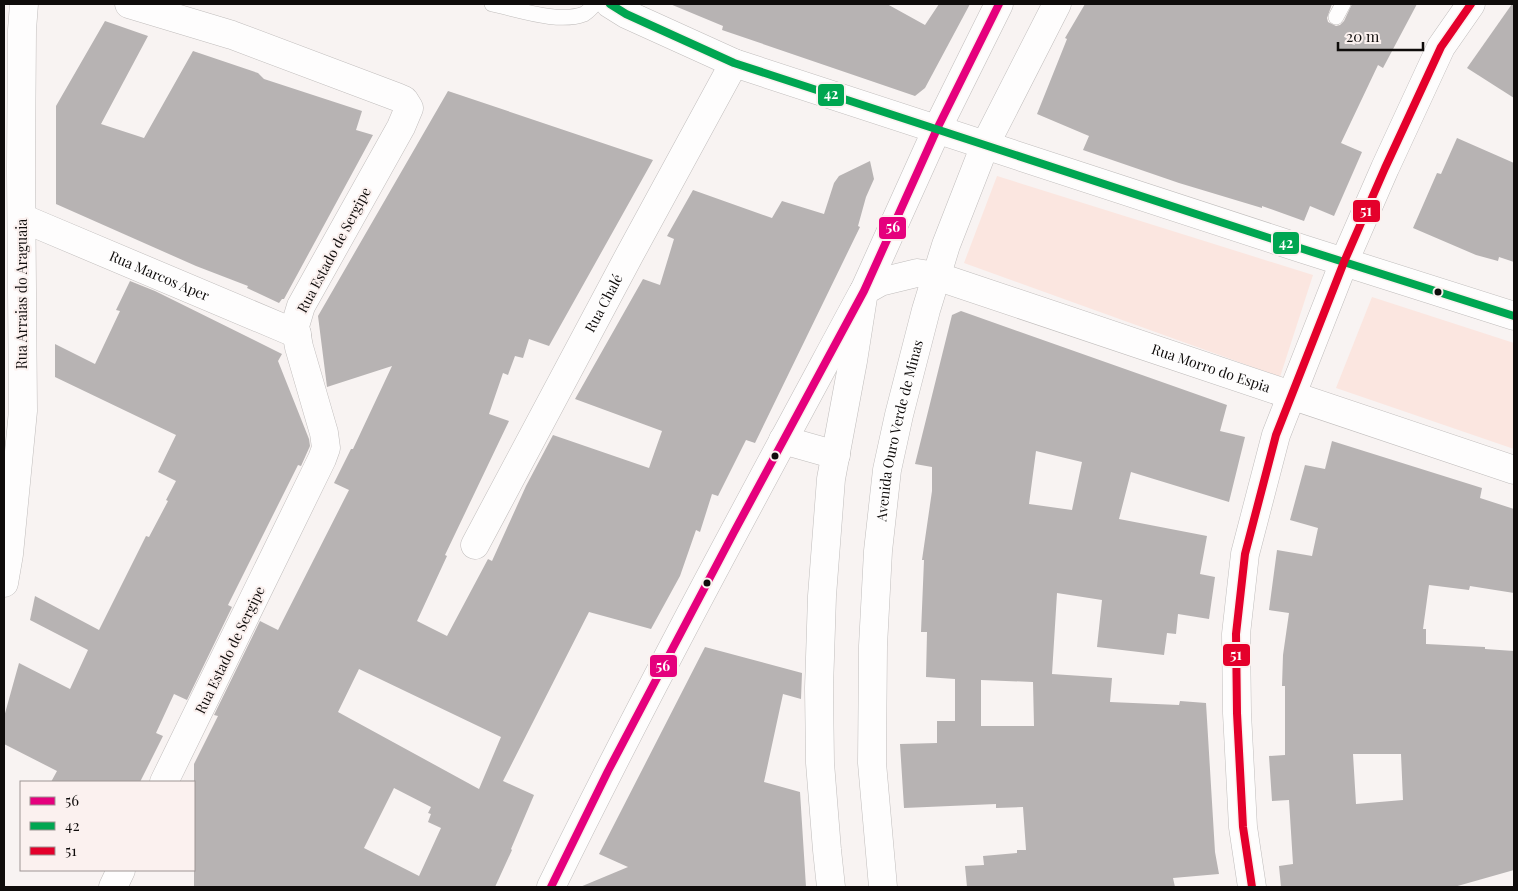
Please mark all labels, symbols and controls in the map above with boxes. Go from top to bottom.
scale bar [1338,20,1423,52]
text: 20 m [1346,26,1380,46]
line badge: 42 [817,83,845,107]
text: 42 [824,84,838,103]
street label: Rua Estado de Sergipe [292,184,375,316]
line badge: 51 [1352,199,1381,223]
text: 51 [1360,201,1372,220]
line badge: 56 [878,216,907,240]
text: 56 [886,217,900,236]
street label: Rua Arraias do Araguaia [12,219,31,369]
line badge: 42 [1272,231,1300,255]
text: 42 [1279,233,1293,252]
street label: Rua Marcos Aper [107,246,213,305]
street label: Rua Chalé [580,271,627,335]
unlabelled marker [1433,287,1443,297]
street label: Avenida Ouro Verde de Minas [871,338,927,523]
street label: Rua Morro do Espia [1149,339,1273,397]
unlabelled marker [770,451,780,461]
unlabelled marker [702,578,712,588]
street label: Rua Estado de Sergipe [190,583,269,717]
line badge: 51 [1222,643,1251,667]
text: 51 [1230,645,1242,664]
line badge: 56 [649,654,678,678]
text: 56 [656,656,670,675]
legend [20,781,195,871]
text: 56 [65,790,79,810]
text: 42 [65,815,80,835]
text: 51 [65,840,77,860]

